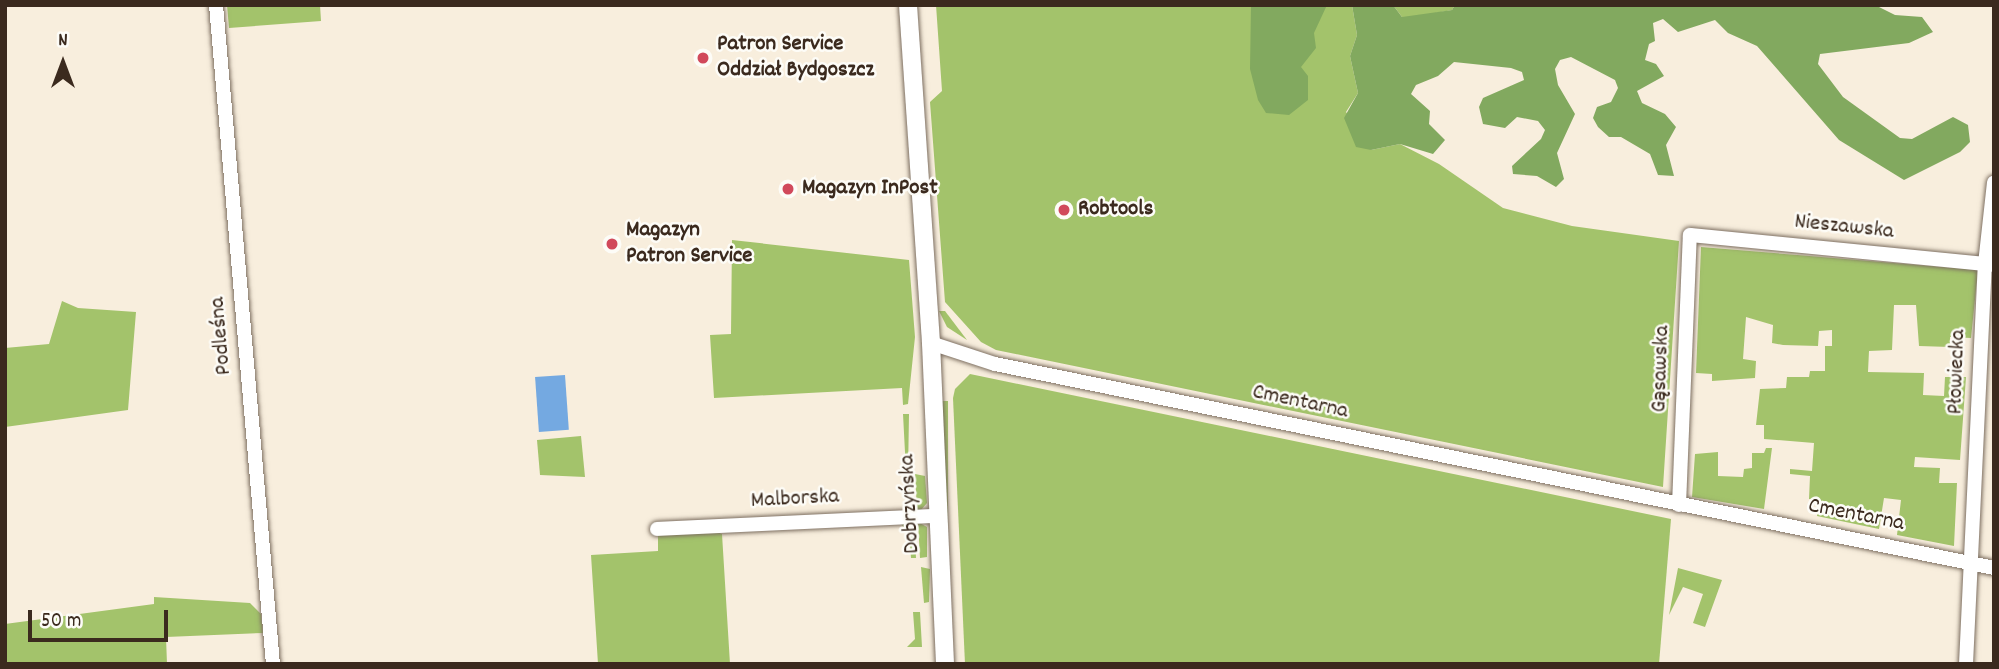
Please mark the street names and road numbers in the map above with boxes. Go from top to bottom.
street label: Nieszawska [1793,209,1895,247]
street label: Podleśna [205,296,239,376]
street label: Gąsawska [1647,325,1677,413]
street label: Płowiecka [1943,329,1973,415]
street label: Cmentarna [1250,379,1350,427]
street label: Dobrzyńska [895,454,927,554]
street label: Malborska [750,484,840,516]
street label: Cmentarna [1806,493,1906,539]

